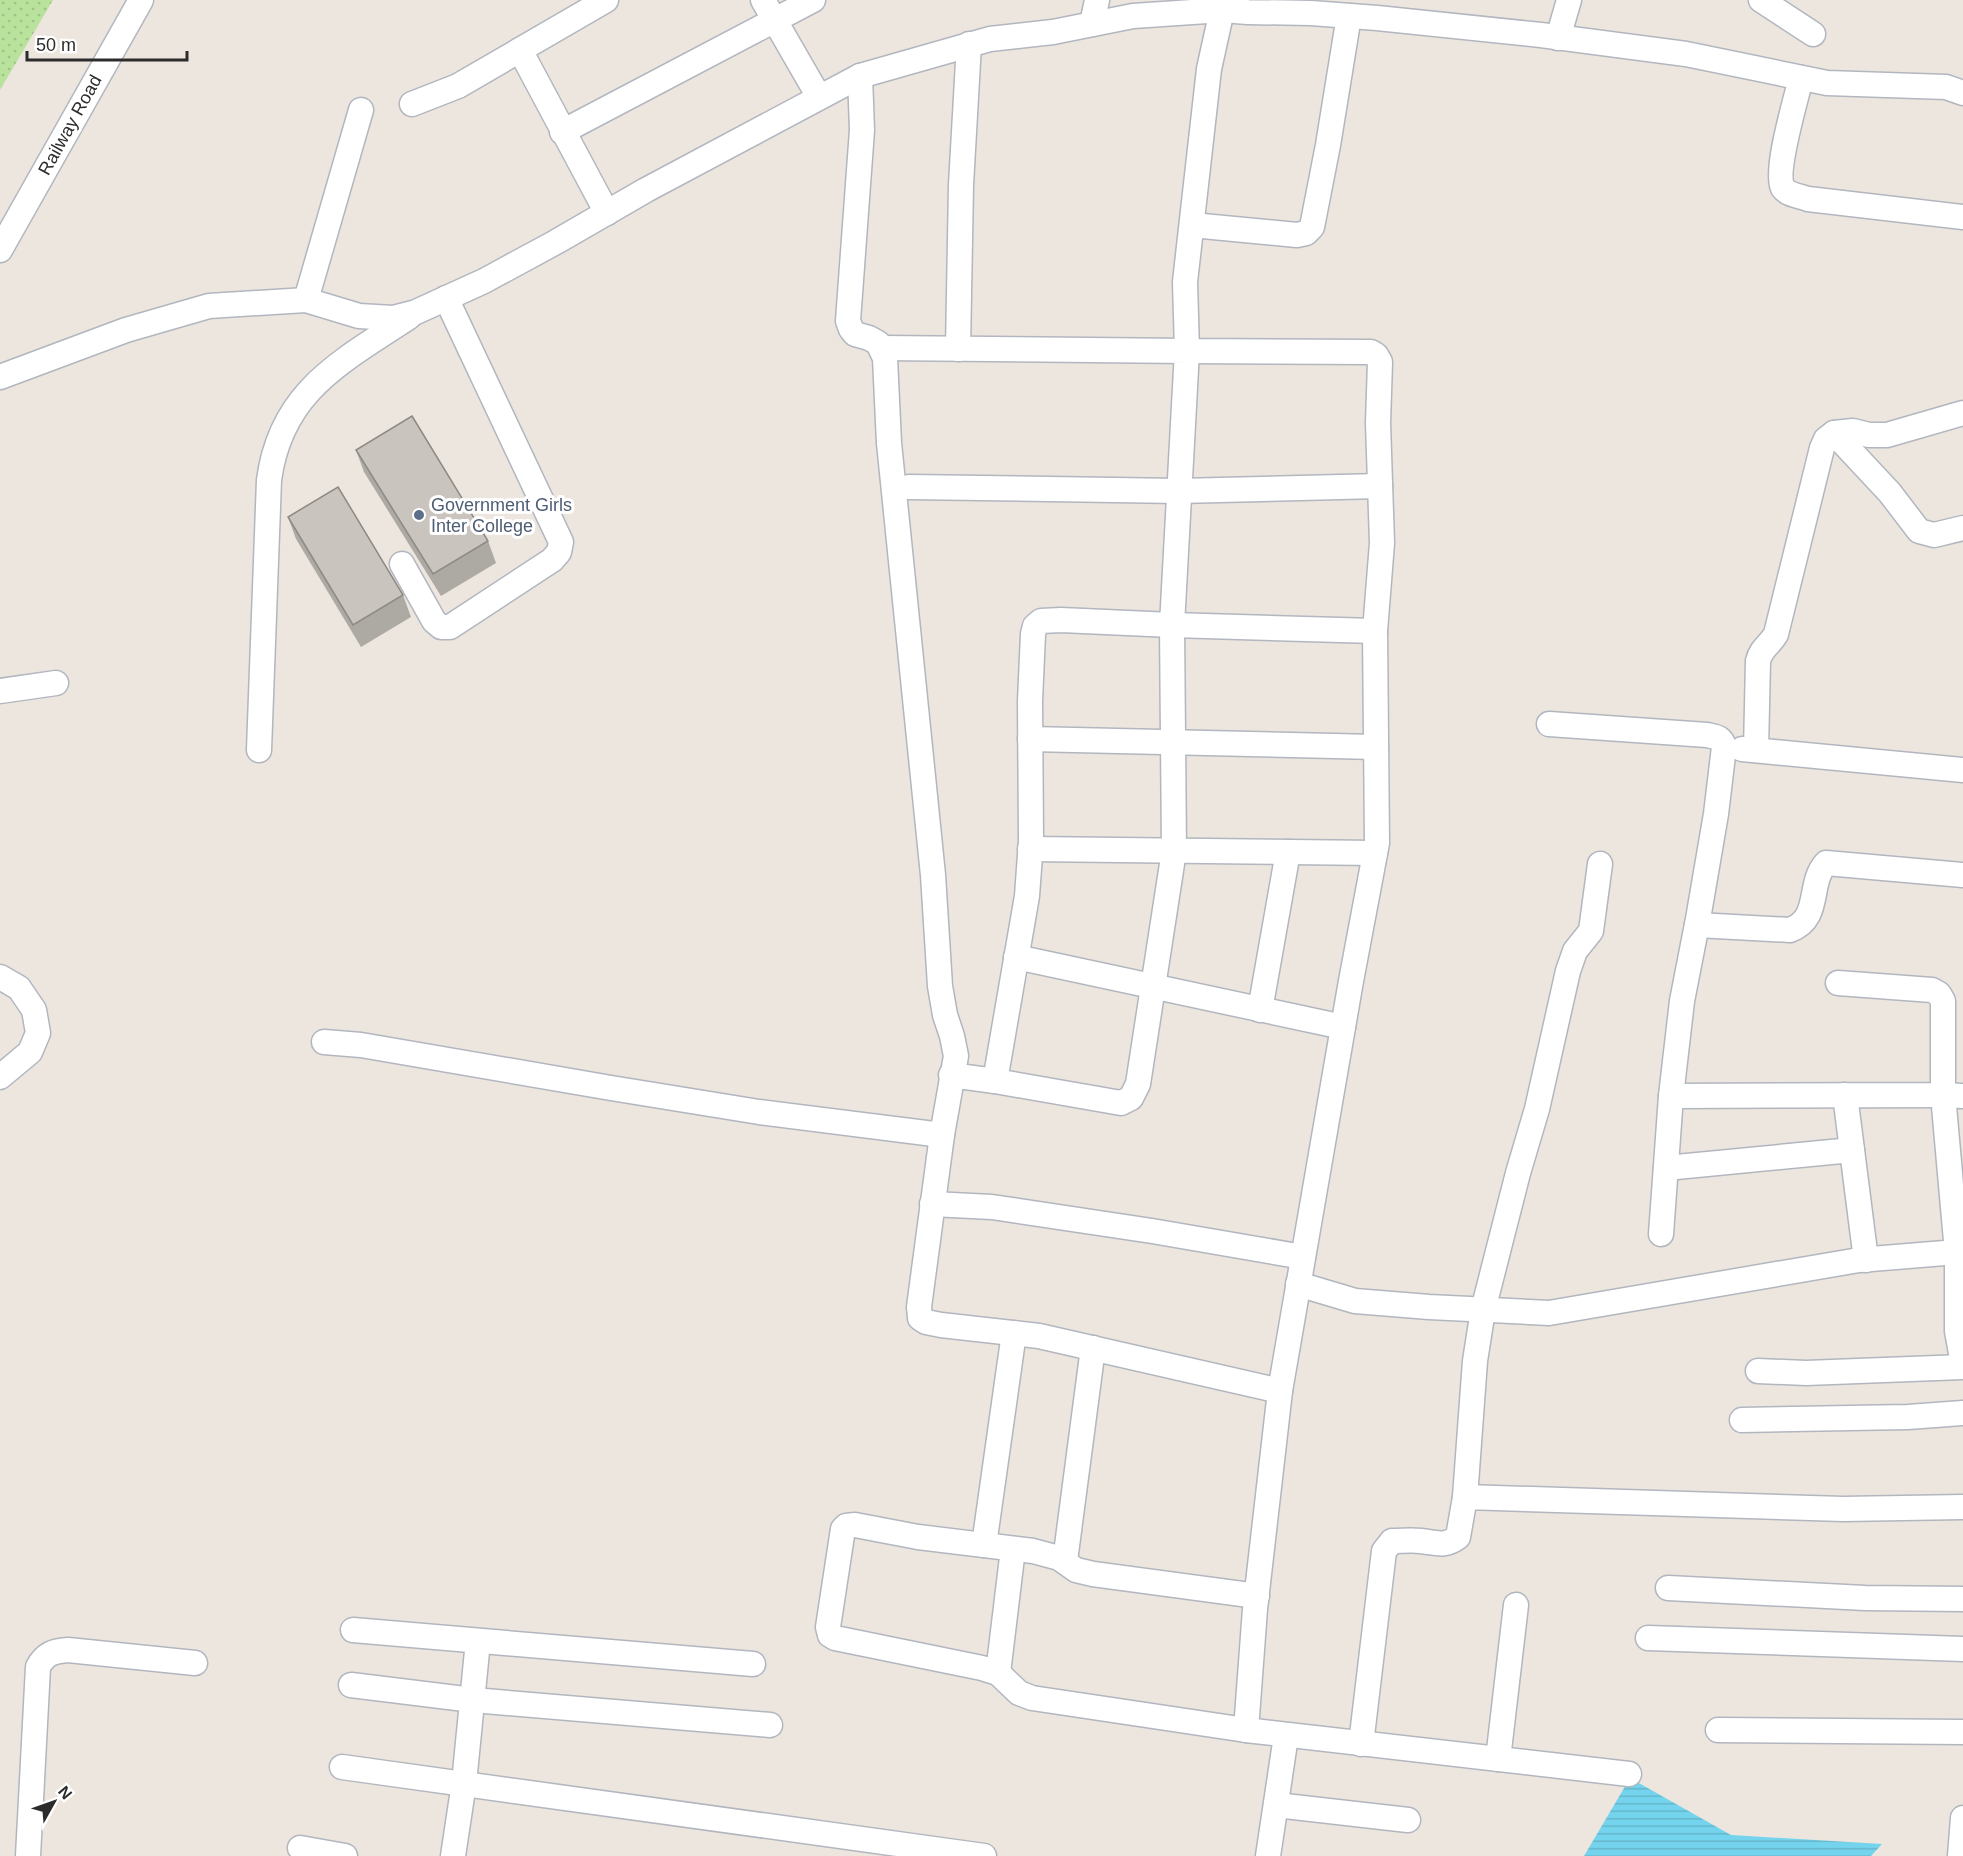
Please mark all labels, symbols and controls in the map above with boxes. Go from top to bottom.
scale bar [27,24,188,62]
text: 50 m [36,35,76,55]
street label: Railway Road [34,72,106,178]
place label: Government Girls Inter College [431,495,572,536]
marker: Government Girls Inter College [412,508,426,522]
north arrow [24,1772,84,1832]
text: N [55,1783,75,1803]

